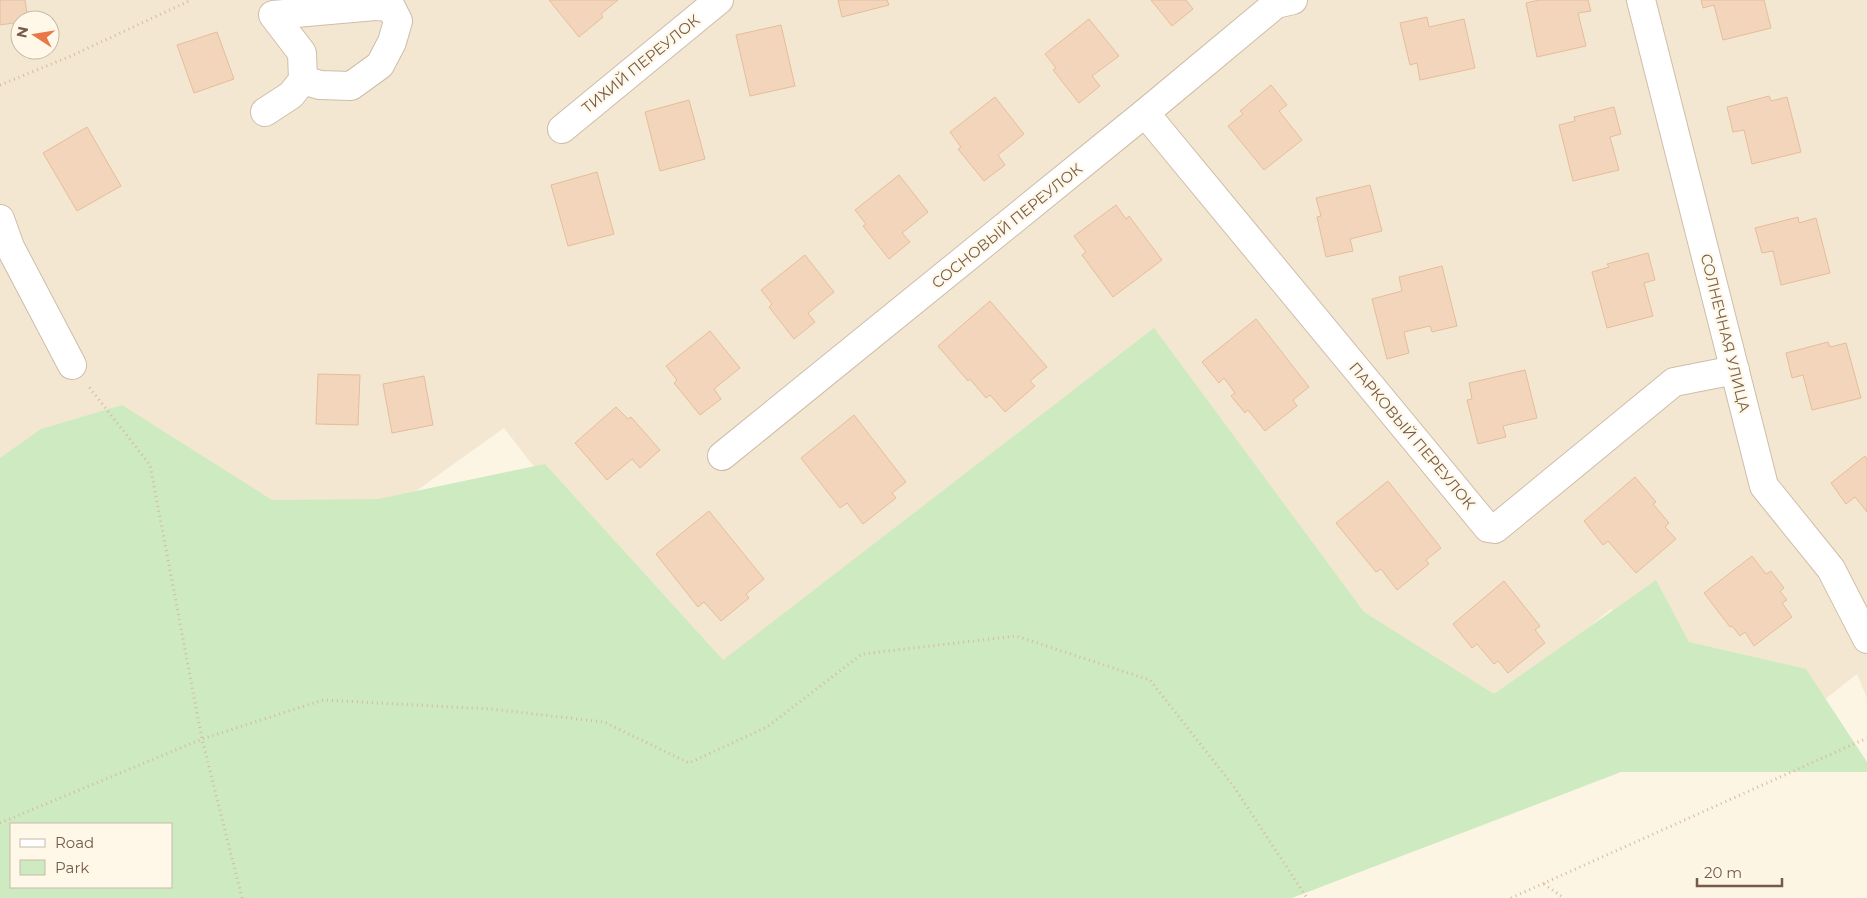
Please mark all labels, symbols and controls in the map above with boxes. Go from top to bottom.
north arrow [10,10,60,60]
street label: ТИХИЙ ПЕРЕУЛОК [578,10,704,117]
text: N [12,25,32,40]
street label: СОСНОВЫЙ ПЕРЕУЛОК [927,159,1086,292]
street label: СОЛНЕЧНАЯ УЛИЦА [1697,252,1754,414]
street label: ПАРКОВЫЙ ПЕРЕУЛОК [1345,358,1480,514]
legend [10,823,172,888]
text: Road [55,833,94,852]
scale bar [1697,856,1782,888]
text: Park [55,858,89,877]
text: 20 m [1704,863,1742,882]

